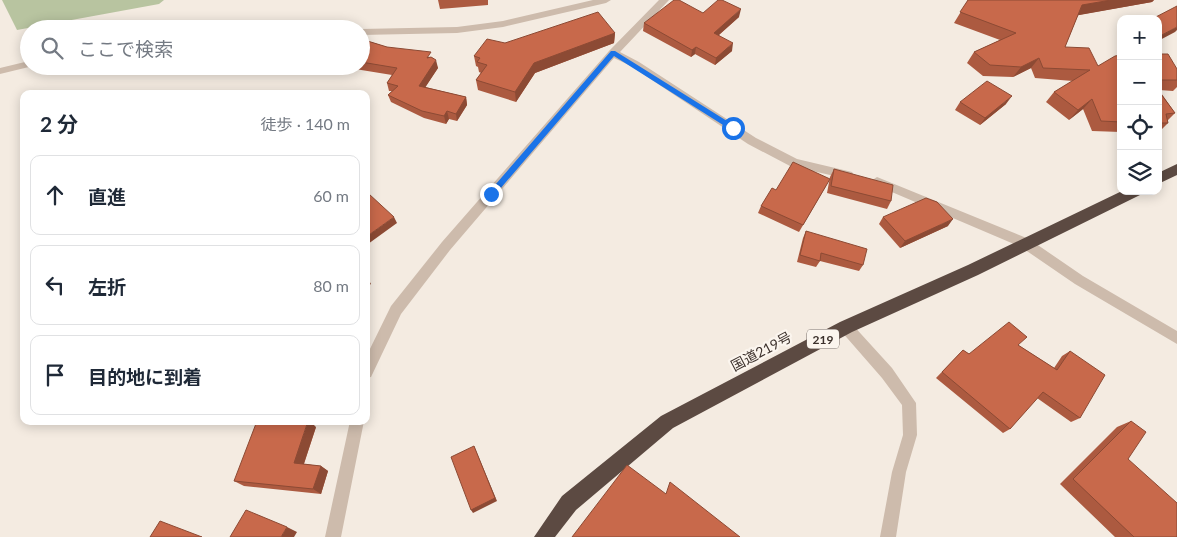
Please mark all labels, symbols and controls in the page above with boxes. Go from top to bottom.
map controls [1117,15,1162,195]
button: + [1117,15,1162,60]
search box [20,20,370,75]
icon: search [38,34,66,62]
text: ここで検索 [78,37,173,60]
button: − [1117,60,1162,105]
button: locate [1117,105,1162,150]
text: 2 分 [40,111,78,136]
text: 徒歩 · 140 m [261,114,350,133]
route start [722,117,745,140]
button: layers [1117,150,1162,195]
icon: ahead [41,181,69,209]
route end [480,183,503,206]
text: 直進 [88,185,126,208]
text: 60 m [313,186,349,205]
icon: left [41,271,69,299]
text: 左折 [88,275,126,298]
text: 80 m [313,276,349,295]
street label: 国道219号 [728,328,794,374]
road number: 219 [807,329,839,348]
icon: arrive [41,361,69,389]
text: 目的地に到着 [88,365,202,388]

